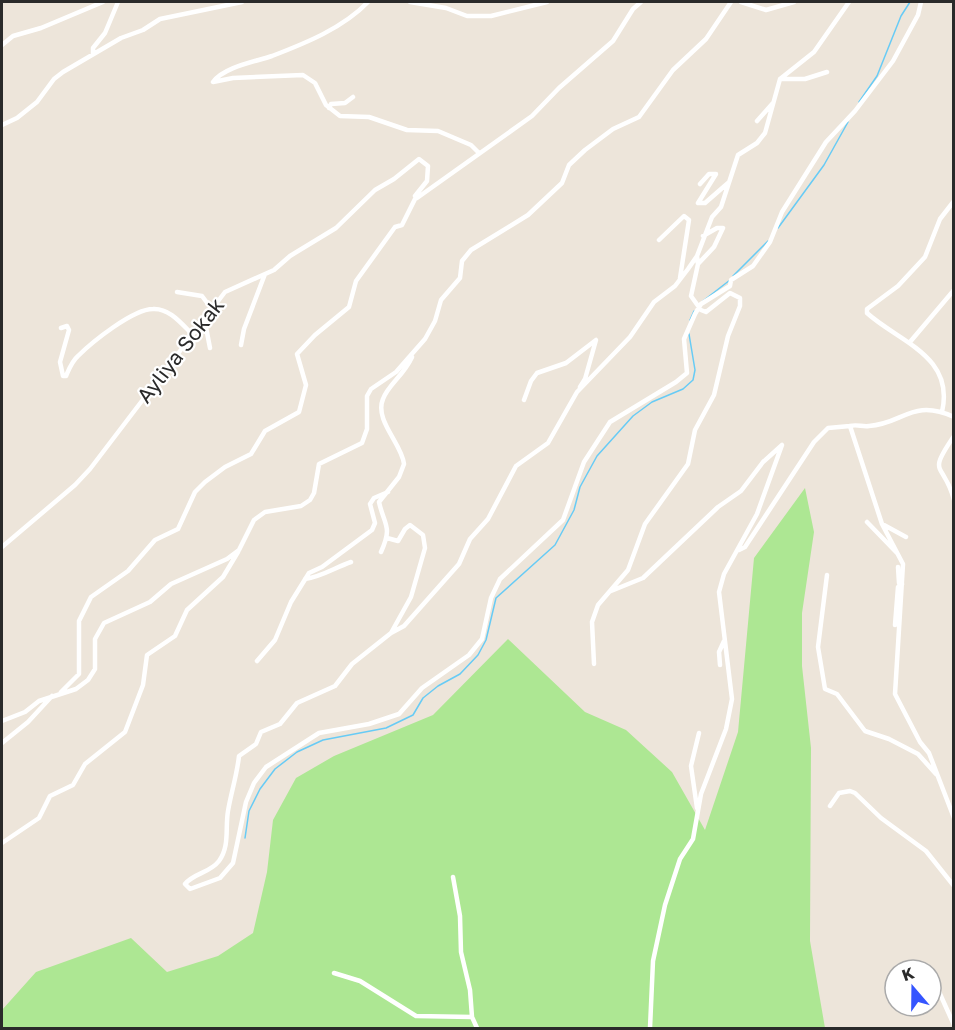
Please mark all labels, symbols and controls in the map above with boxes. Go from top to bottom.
street label: Ayliya Sokak [131,292,229,408]
north arrow [883,958,943,1018]
text: K [899,962,917,985]

